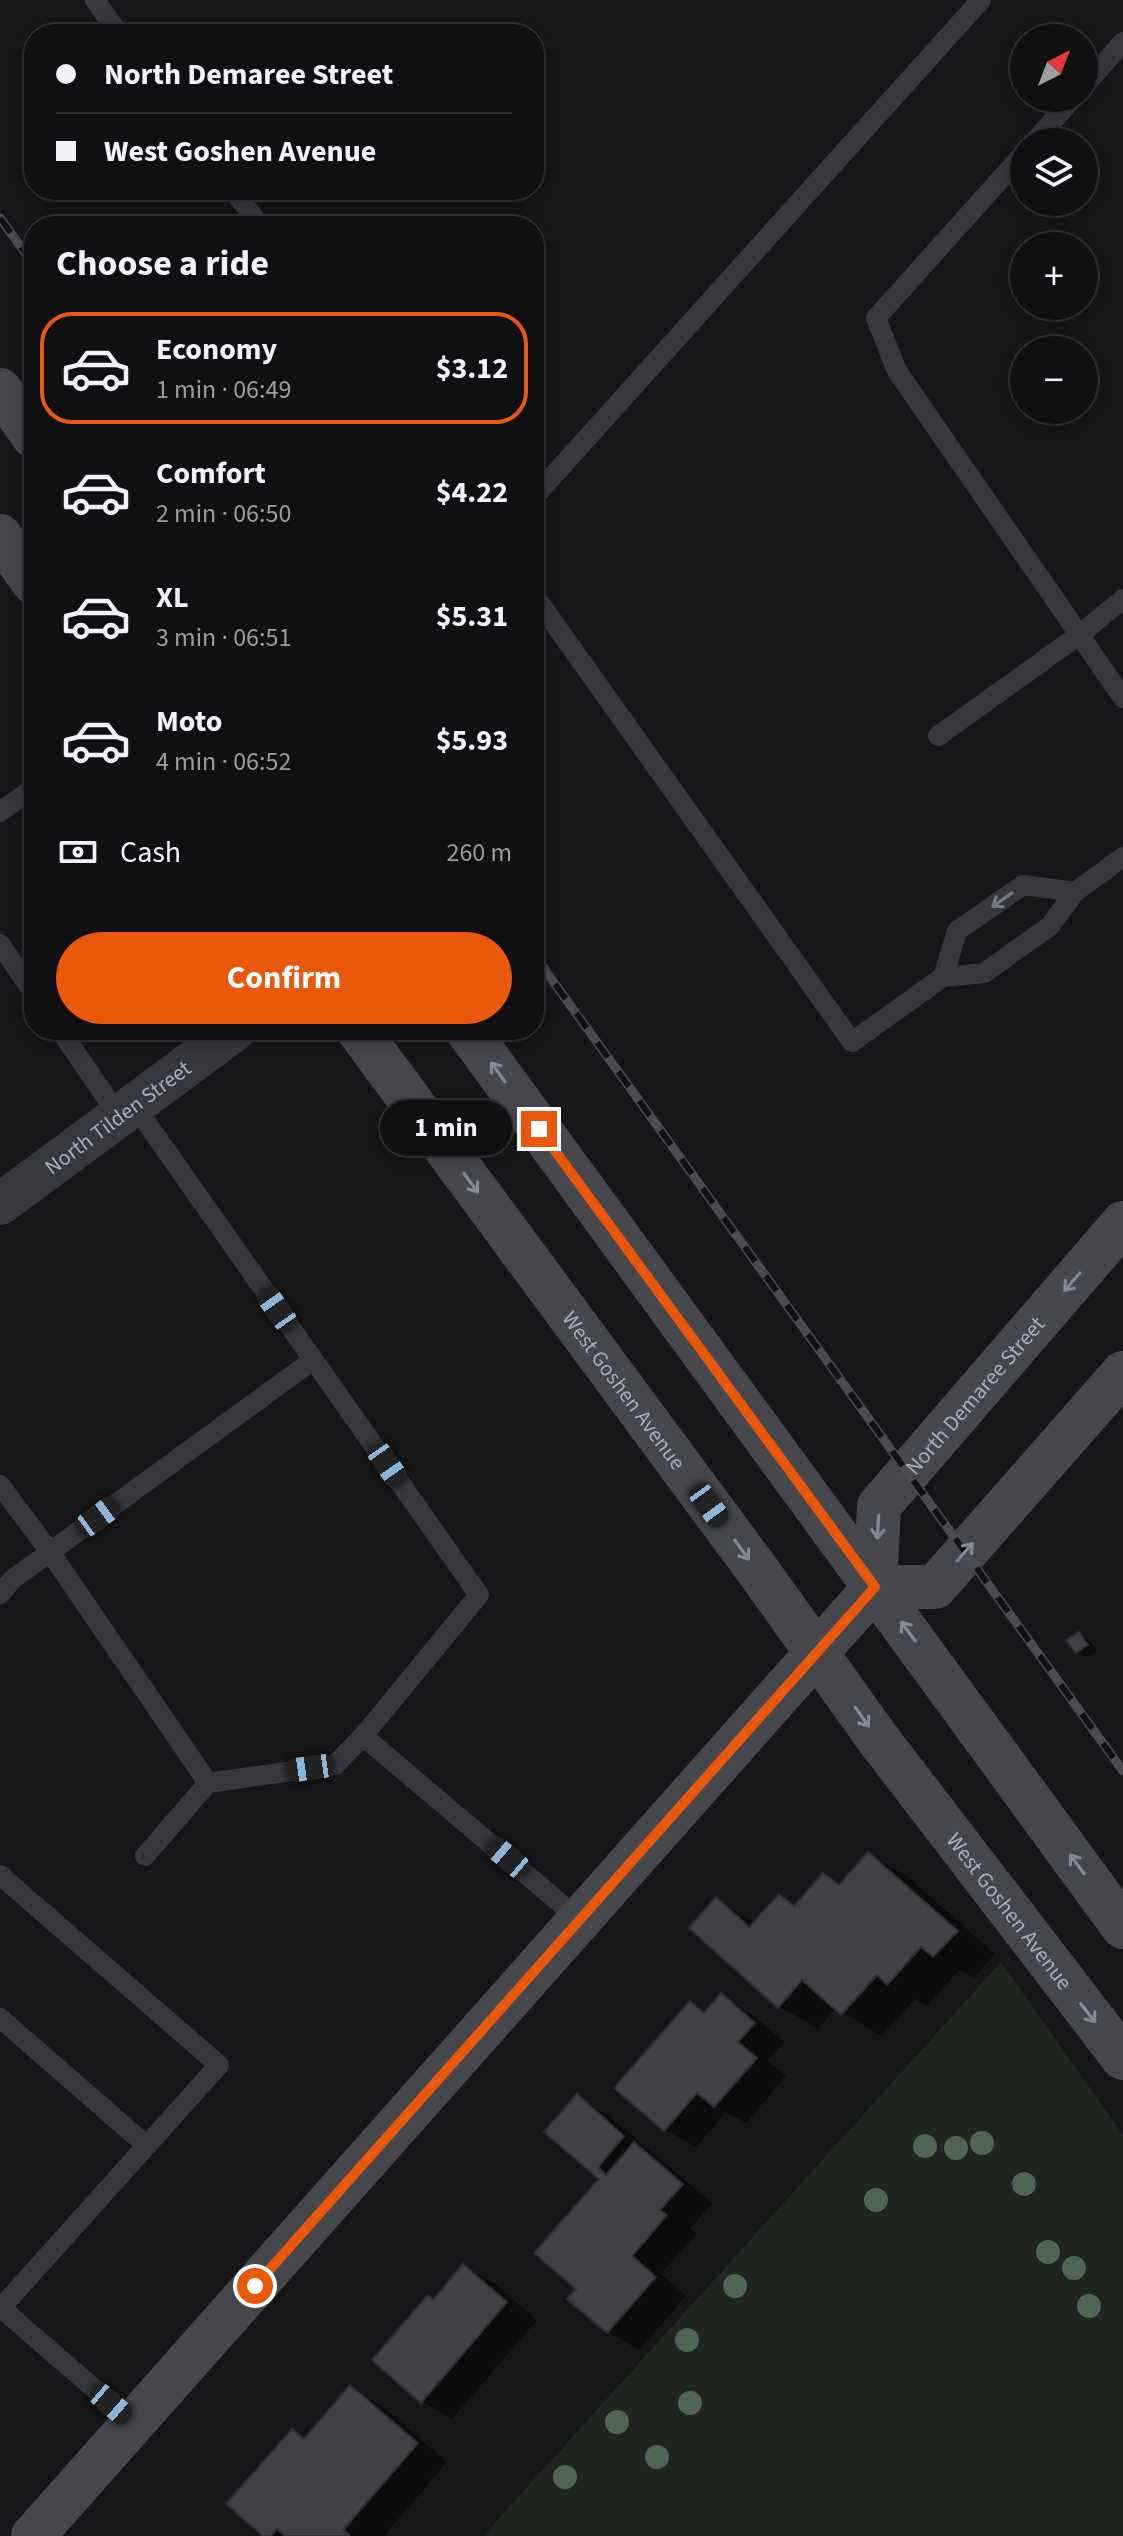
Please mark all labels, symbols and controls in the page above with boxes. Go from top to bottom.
north arrow [1010,24,1098,112]
map controls [1010,24,1098,424]
text: North Demaree Street [104,53,393,96]
button: layers [1010,128,1098,216]
text: West Goshen Avenue [104,130,376,173]
button: + [1010,232,1098,320]
text: Choose a ride [56,238,269,289]
text: Economy [156,328,277,371]
icon: car [60,332,132,404]
button: − [1010,336,1098,424]
text: $3.12 [436,347,508,390]
text: 1 min · 06:49 [156,371,291,408]
text: Comfort [156,452,266,495]
icon: car [60,456,132,528]
text: $4.22 [436,471,508,514]
text: 2 min · 06:50 [156,495,291,532]
text: XL [156,576,189,619]
icon: car [60,580,132,652]
text: $5.31 [436,595,508,638]
text: 3 min · 06:51 [156,619,291,656]
text: Moto [156,700,222,743]
icon: car [60,704,132,776]
text: $5.93 [436,719,508,762]
text: 4 min · 06:52 [156,743,291,780]
icon: cash [56,830,100,874]
text: Cash [120,831,181,874]
text: 260 m [446,834,512,871]
one-way arrow [992,892,1014,908]
button: Confirm [56,932,512,1024]
street label: North Tilden Street [38,1053,198,1183]
one-way arrow [490,1062,506,1084]
callout: 1 min [379,1101,511,1157]
text: 1 min [414,1109,478,1146]
route end [521,1111,557,1147]
one-way arrow [462,1172,479,1193]
one-way arrow [1063,1272,1081,1292]
car [253,1282,301,1336]
street label: West Goshen Avenue [554,1305,693,1477]
street label: North Demaree Street [898,1309,1053,1482]
car [363,1437,411,1491]
car [685,1479,733,1531]
car [72,1493,124,1541]
one-way arrow [870,1513,885,1540]
one-way arrow [734,1538,750,1560]
one-way arrow [956,1543,974,1563]
one-way arrow [899,1621,916,1642]
one-way arrow [854,1706,871,1728]
car [285,1753,335,1783]
street label: West Goshen Avenue [938,1826,1080,1997]
car [482,1833,534,1883]
one-way arrow [1069,1853,1085,1875]
one-way arrow [1080,2002,1097,2023]
route start [237,2268,273,2304]
car [85,2379,137,2429]

